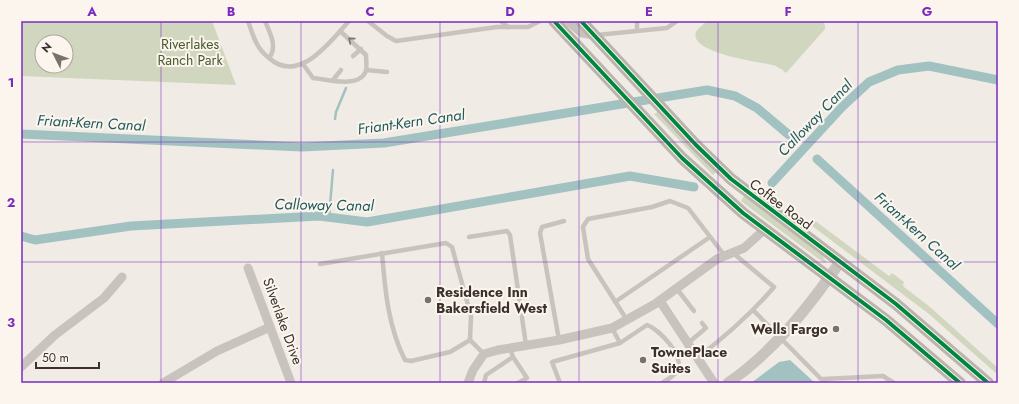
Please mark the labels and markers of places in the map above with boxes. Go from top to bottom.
place label: Residence Inn Bakersfield West [436,282,547,318]
marker: Residence Inn Bakersfield West [423,295,433,305]
place label: Wells Fargo [751,319,828,339]
marker: Wells Fargo [831,324,841,334]
place label: TownePlace Suites [651,342,727,378]
marker: TownePlace Suites [638,355,648,365]

